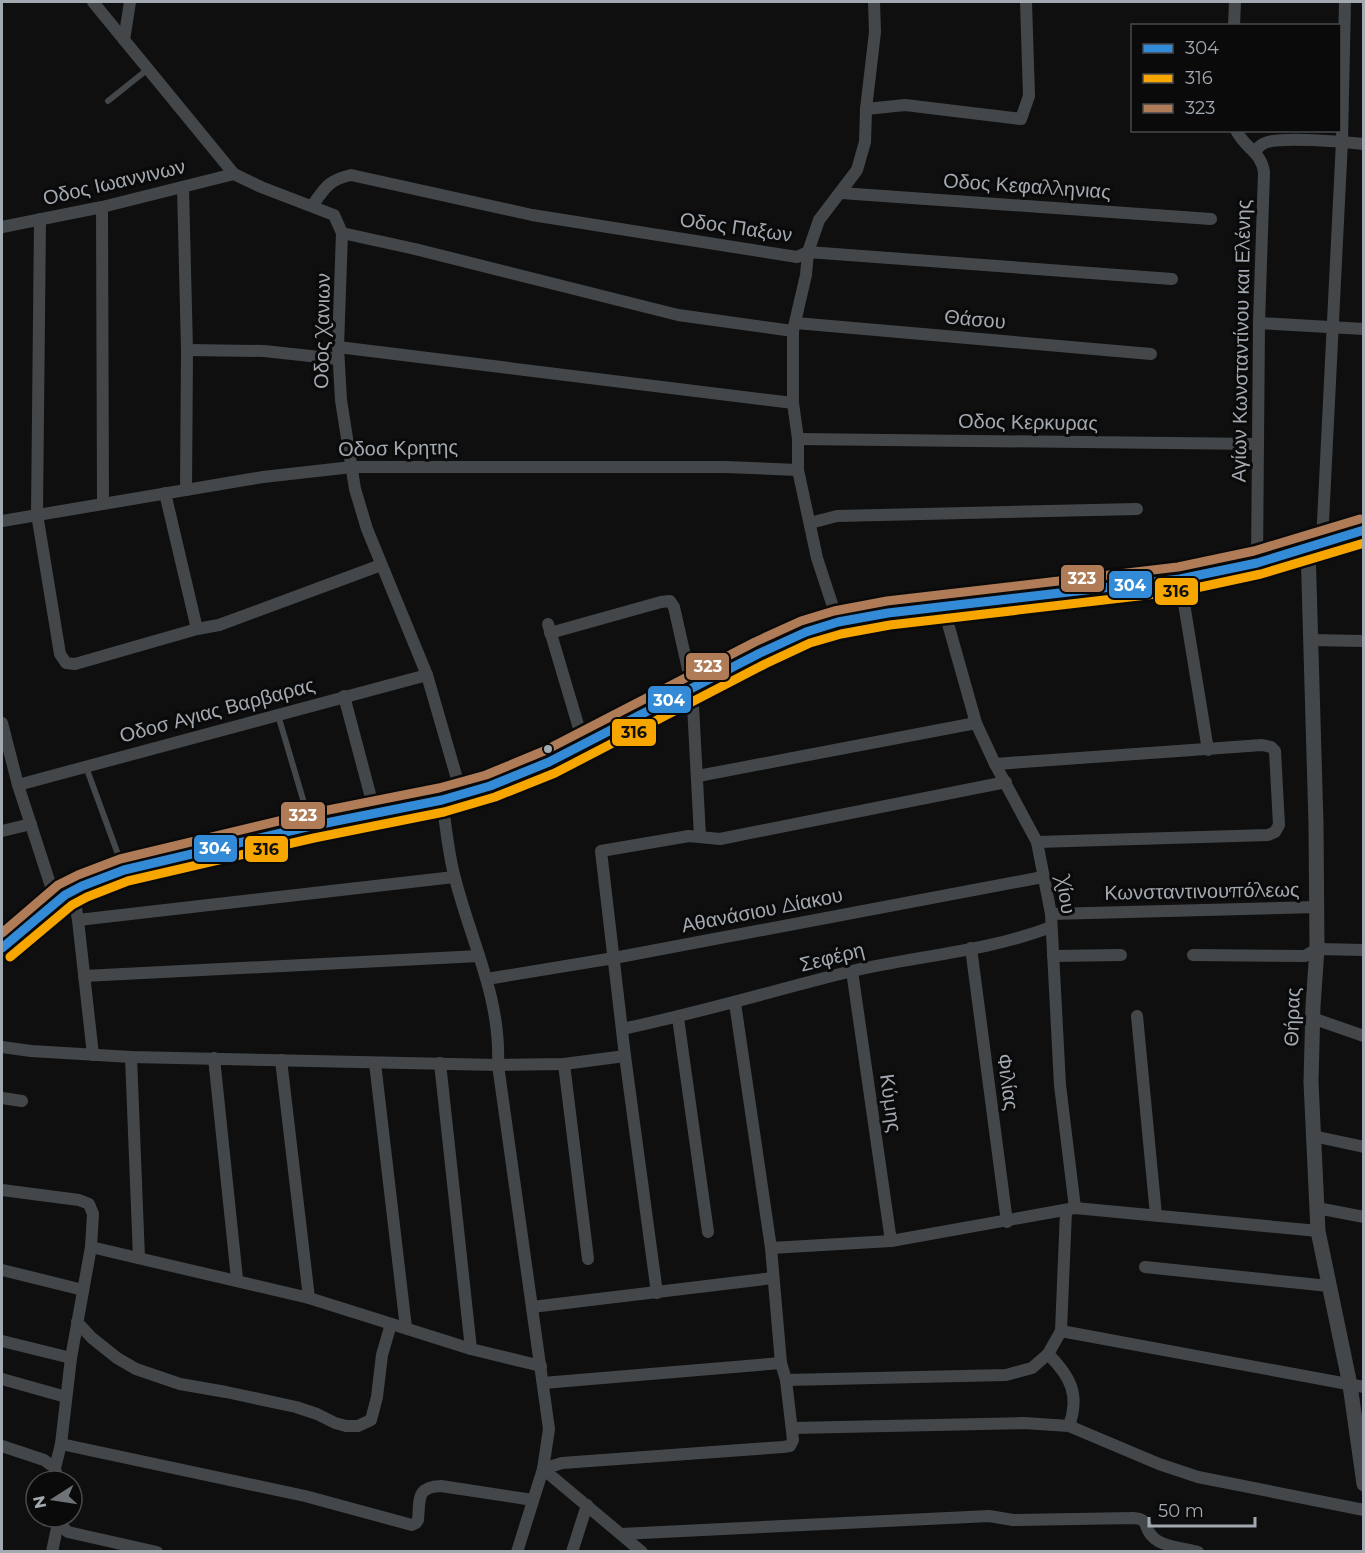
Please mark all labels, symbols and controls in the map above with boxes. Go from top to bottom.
legend [1131,24,1341,132]
text: 304 [1185,37,1219,59]
text: 316 [1185,67,1213,89]
text: 323 [1185,97,1215,119]
street label: Οδος Ιωαννινων [40,154,188,210]
street label: Οδος Κεφαλληνιας [942,168,1112,204]
street label: Αγίων Κωνσταντίνου και Ελένης [1227,199,1255,483]
street label: Οδος Παξων [678,207,794,247]
street label: Οδος Χανιων [309,273,335,389]
street label: Θάσου [943,304,1007,334]
street label: Οδος Κερκυρας [958,409,1098,435]
street label: Οδοσ Κρητης [338,435,459,461]
line badge: 323 [1060,564,1105,593]
text: 323 [1067,569,1096,588]
line badge: 304 [1108,570,1153,599]
text: 304 [1113,576,1146,595]
line badge: 316 [1154,577,1199,606]
text: 316 [1162,582,1189,601]
line badge: 323 [685,652,730,681]
text: 323 [693,657,722,676]
street label: Οδοσ Αγιας Βαρβαρας [117,672,318,748]
line badge: 304 [647,685,692,714]
text: 304 [652,691,685,710]
line badge: 316 [611,718,657,747]
text: 316 [620,723,647,742]
unlabelled marker [542,743,554,755]
line badge: 323 [280,801,326,830]
text: 323 [288,806,317,825]
line badge: 304 [193,834,238,863]
line badge: 316 [244,835,289,863]
text: 304 [198,839,231,858]
text: 316 [252,840,279,859]
street label: Χίου [1051,872,1081,916]
street label: Κωνσταντινουπόλεως [1104,877,1300,905]
street label: Αθανάσιου Δίακου [679,883,845,937]
street label: Σεφέρη [797,937,867,977]
street label: Θήρας [1279,987,1305,1047]
street label: Φιλίας [992,1052,1024,1112]
street label: Κύμης [875,1072,907,1134]
north arrow [24,1469,84,1529]
scale bar [1149,1490,1256,1528]
text: N [29,1494,50,1510]
text: 50 m [1158,1500,1204,1522]

